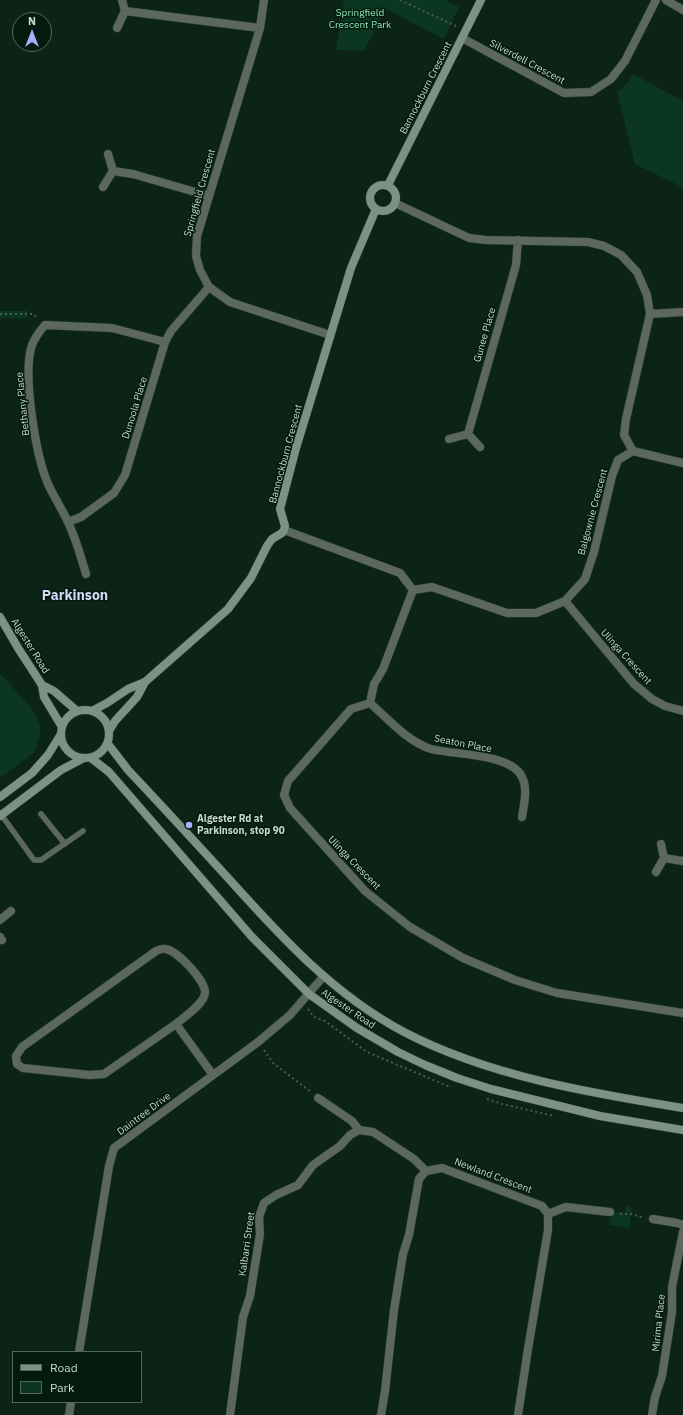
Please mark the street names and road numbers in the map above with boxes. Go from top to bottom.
street label: Silverdell Crescent [487,37,567,87]
street label: Bannockburn Crescent [397,40,455,136]
street label: Springfield Crescent [182,148,218,238]
street label: Gunee Place [471,306,499,364]
street label: Bethany Place [14,372,32,436]
street label: Dunoola Place [120,376,150,440]
street label: Bannockburn Crescent [267,403,305,505]
street label: Balgownie Crescent [576,468,610,556]
street label: Algester Road [8,616,52,676]
street label: Ulinga Crescent [598,627,654,687]
street label: Seaton Place [433,733,493,755]
street label: Ulinga Crescent [325,833,383,893]
street label: Algester Road [319,987,377,1031]
street label: Daintree Drive [115,1090,173,1138]
street label: Newland Crescent [453,1156,533,1196]
street label: Kalbarri Street [237,1211,257,1277]
street label: Mirima Place [650,1294,668,1352]

